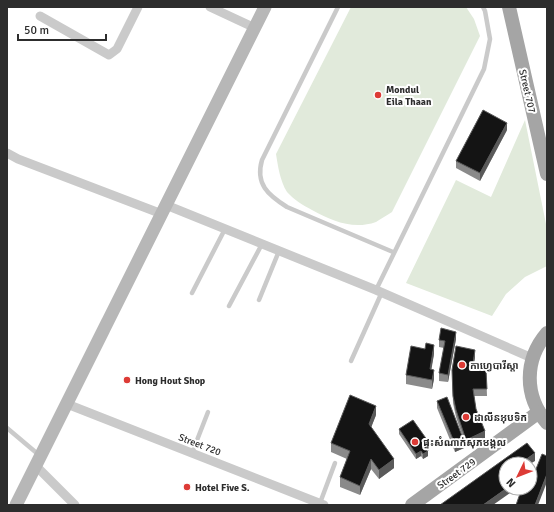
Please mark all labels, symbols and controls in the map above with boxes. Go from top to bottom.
scale bar [18,16,106,42]
text: 50 m [24,23,49,38]
street label: Street 707 [516,68,538,114]
place label: Mondul Eila Thaan [386,84,432,108]
marker: Mondul Eila Thaan [373,90,383,100]
place label: កាហ្វេបារីស្តា [470,359,519,372]
marker: កាហ្វេបារីស្តា [457,360,467,370]
marker: Hong Hout Shop [122,375,132,385]
place label: Hong Hout Shop [135,375,206,387]
marker: ដាលីនអុបទិក [461,412,471,422]
place label: ដាលីនអុបទិក [474,412,527,424]
street label: Street 720 [177,431,223,459]
place label: ផ្ទះសំណាក់សុភមង្គល [423,436,506,449]
marker: ផ្ទះសំណាក់សុភមង្គល [410,437,420,447]
street label: Street 729 [435,456,478,492]
north arrow [498,456,538,496]
text: N [504,475,518,490]
marker: Hotel Five S. [182,482,192,492]
place label: Hotel Five S. [195,482,250,494]

